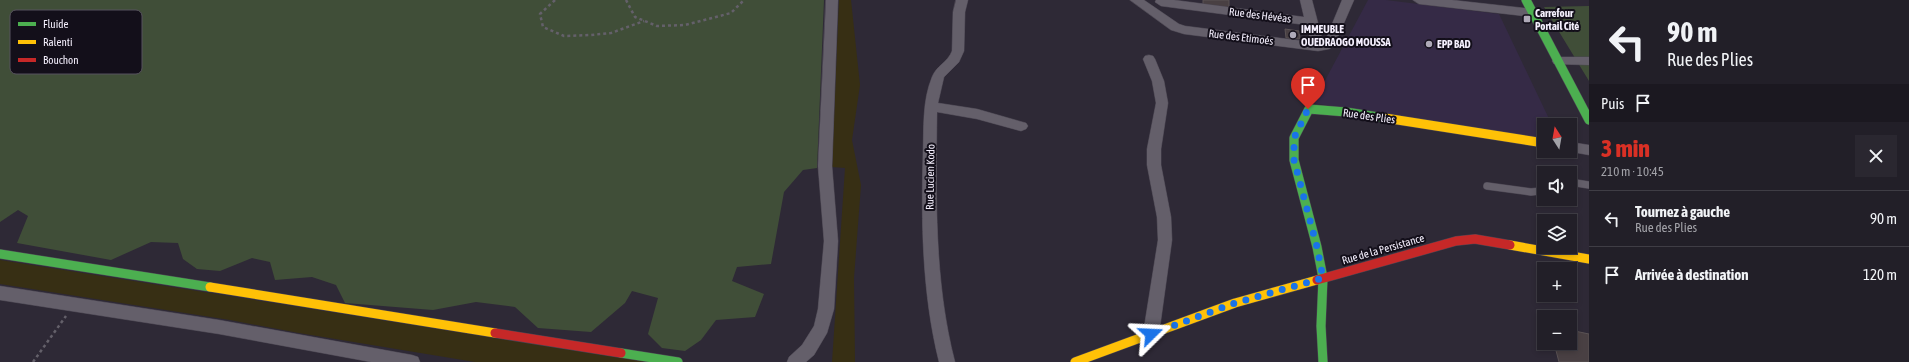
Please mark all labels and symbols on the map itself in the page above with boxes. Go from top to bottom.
street label: Rue des Hévéas [1228,5,1292,25]
place label: Carrefour Portail Cité [1535,7,1579,32]
legend [10,10,142,74]
marker: Carrefour Portail Cité [1522,14,1532,24]
text: Fluide [43,18,68,30]
place label: IMMEUBLE OUEDRAOGO MOUSSA [1301,23,1391,48]
street label: Rue des Etimoés [1208,27,1274,47]
marker: IMMEUBLE OUEDRAOGO MOUSSA [1288,30,1298,40]
text: Ralenti [43,36,72,48]
place label: EPP BAD [1437,38,1471,50]
marker: EPP BAD [1424,39,1434,49]
text: Bouchon [43,54,79,66]
pin [1291,68,1325,109]
street label: Rue des Plies [1342,106,1396,126]
north arrow [1537,118,1577,158]
street label: Rue Lucien Kodo [923,144,937,210]
street label: Rue de la Persistance [1340,232,1426,266]
position arrow [1130,313,1172,355]

